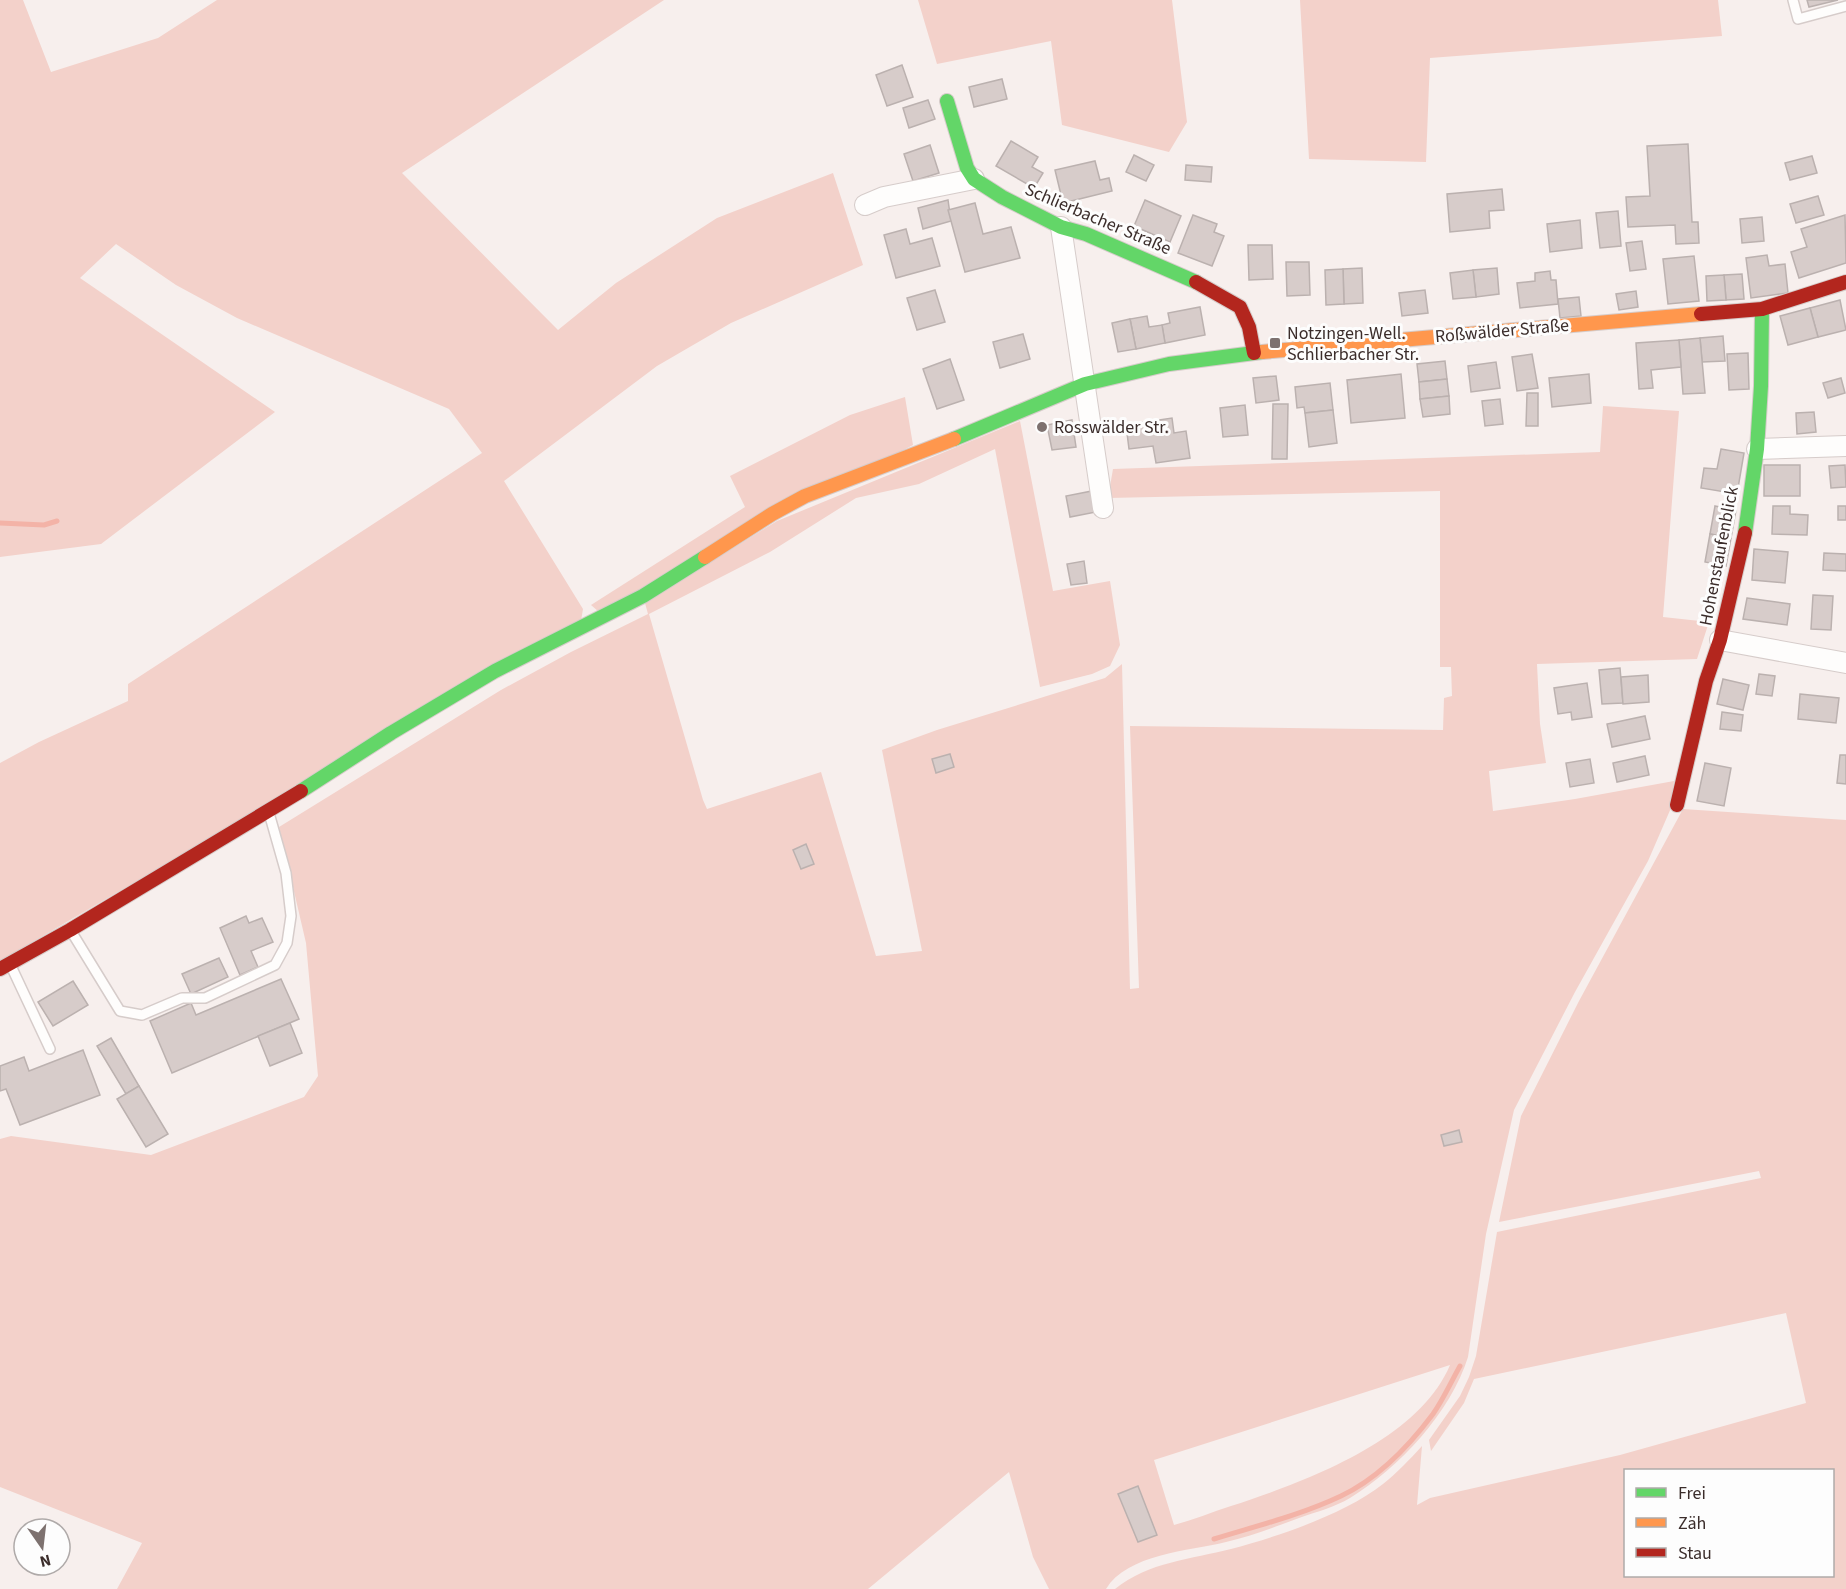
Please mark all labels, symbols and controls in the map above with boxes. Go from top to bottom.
street label: Schlierbacher Straße [1021,177,1175,261]
street label: Roßwälder Straße [1434,313,1570,349]
place label: Notzingen-Well. Schlierbacher Str. [1287,321,1419,367]
marker: Notzingen-Well. Schlierbacher Str. [1268,336,1282,350]
place label: Rosswälder Str. [1054,415,1169,440]
marker: Rosswälder Str. [1035,420,1049,434]
street label: Hohenstaufenblick [1693,484,1745,628]
legend [1624,1469,1834,1577]
text: Frei [1678,1481,1706,1506]
text: Zäh [1678,1511,1706,1536]
north arrow [12,1517,72,1577]
text: Stau [1678,1541,1712,1566]
text: N [38,1549,53,1573]

